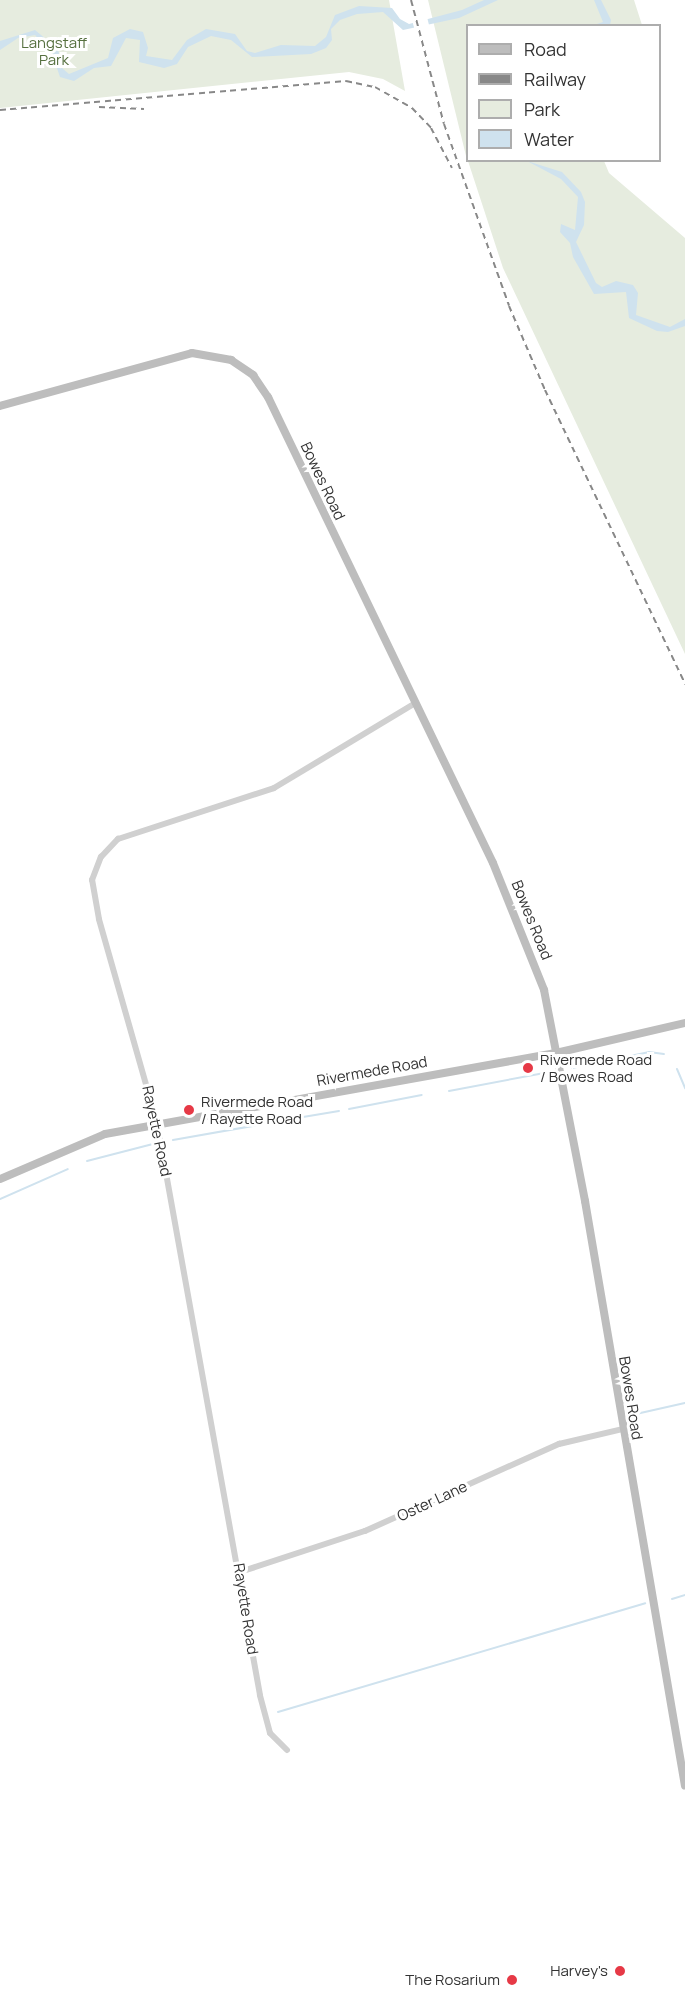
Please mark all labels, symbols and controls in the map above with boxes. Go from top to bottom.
legend [466,24,661,162]
park label: Langstaff Park [21,33,87,68]
text: Road [524,37,567,61]
text: Railway [524,67,586,91]
text: Park [524,97,560,121]
text: Water [524,127,574,151]
street label: Bowes Road [297,439,349,523]
street label: Bowes Road [508,878,556,962]
place label: Rivermede Road / Bowes Road [540,1050,652,1085]
street label: Rivermede Road [315,1052,429,1090]
marker: Rivermede Road / Bowes Road [521,1061,535,1075]
street label: Rayette Road [139,1084,175,1178]
place label: Rivermede Road / Rayette Road [201,1092,313,1127]
marker: Rivermede Road / Rayette Road [182,1103,196,1117]
street label: Bowes Road [616,1355,646,1441]
street label: Oster Lane [394,1477,470,1525]
street label: Rayette Road [230,1562,262,1656]
place label: Harvey's [550,1962,608,1980]
marker: Harvey's [613,1964,627,1978]
place label: The Rosarium [405,1971,500,1989]
marker: The Rosarium [505,1973,519,1987]

